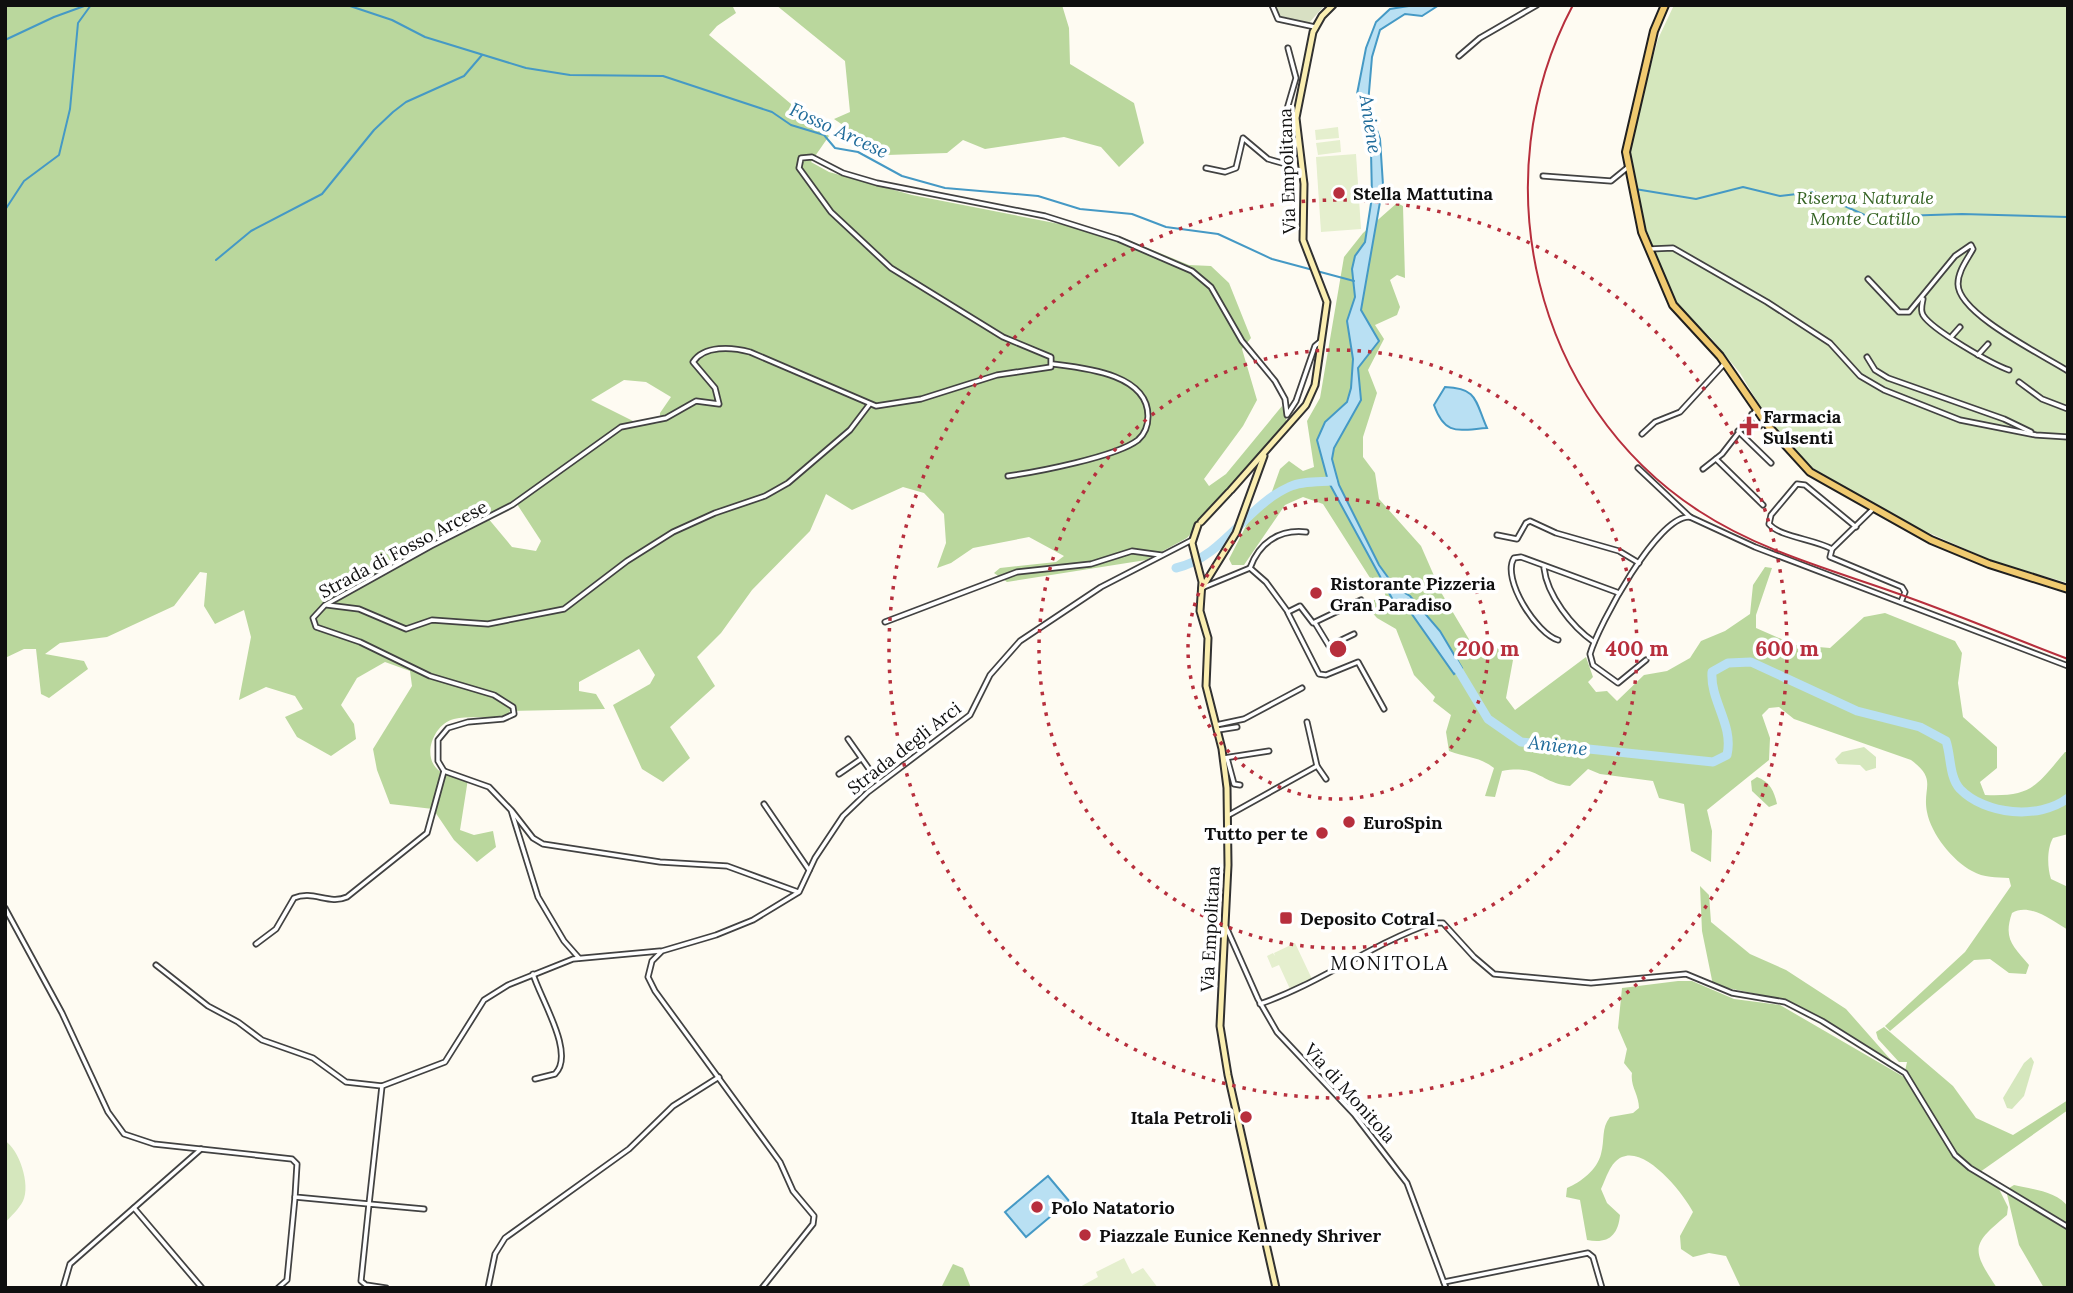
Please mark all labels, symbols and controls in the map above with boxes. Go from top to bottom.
water label: Aniene [1354,92,1388,155]
water label: Fosso Arcese [786,97,892,163]
street label: Via Empolitana [1273,108,1301,235]
place label: Stella Mattutina [1353,182,1494,205]
marker: Stella Mattutina [1331,185,1347,201]
park label: Riserva Naturale Monte Catillo [1796,186,1934,230]
place label: Farmacia Sulsenti [1763,405,1842,449]
marker: Farmacia Sulsenti [1741,418,1757,434]
street label: Strada di Fosso Arcese [315,495,491,603]
place label: Ristorante Pizzeria Gran Paradiso [1330,572,1496,616]
marker: Ristorante Pizzeria Gran Paradiso [1308,585,1324,601]
text: 200 m [1457,635,1519,662]
text: 400 m [1605,635,1669,662]
text: 600 m [1755,635,1819,662]
centre of rings [1326,637,1350,661]
street label: Strada degli Arci [843,696,965,800]
water label: Aniene [1526,729,1589,761]
place label: EuroSpin [1363,811,1443,834]
marker: EuroSpin [1341,814,1357,830]
place label: Tutto per te [1204,822,1308,845]
marker: Tutto per te [1314,825,1330,841]
street label: Via Empolitana [1195,866,1225,993]
place label: Deposito Cotral [1300,907,1435,930]
marker: Deposito Cotral [1278,910,1294,926]
district label: MONITOLA [1330,951,1450,975]
street label: Via di Monitola [1299,1038,1401,1148]
place label: Itala Petroli [1130,1106,1232,1129]
marker: Itala Petroli [1238,1109,1254,1125]
place label: Polo Natatorio [1051,1196,1175,1219]
marker: Polo Natatorio [1029,1199,1045,1215]
place label: Piazzale Eunice Kennedy Shriver [1099,1224,1381,1247]
marker: Piazzale Eunice Kennedy Shriver [1077,1227,1093,1243]

